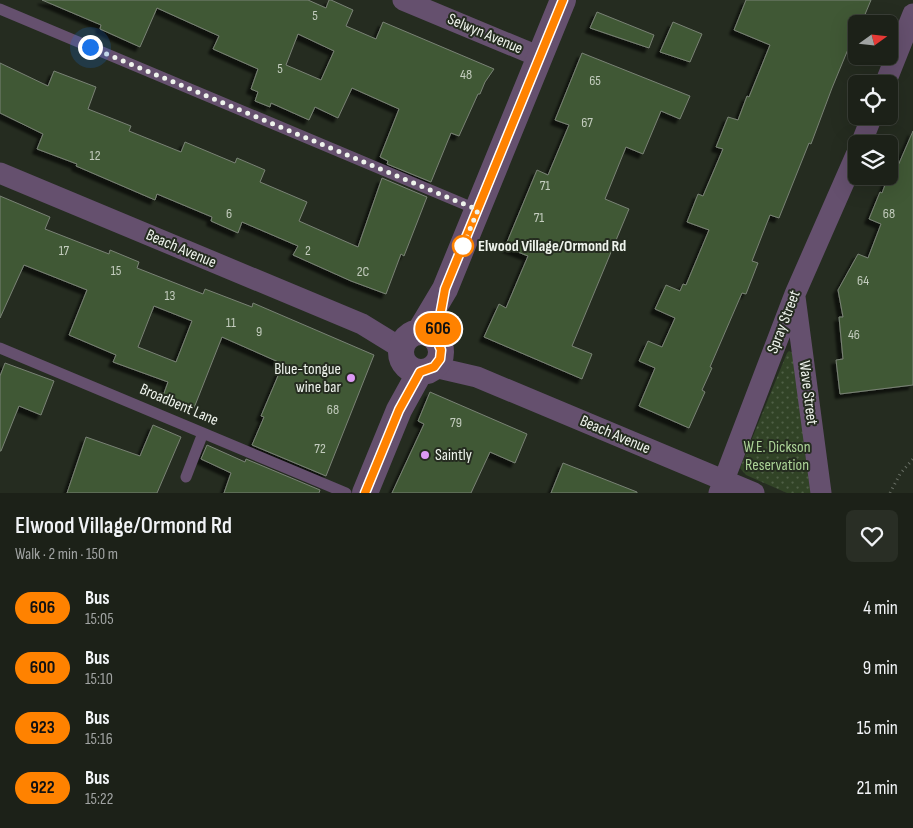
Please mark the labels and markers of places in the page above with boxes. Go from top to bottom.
marker: Elwood Village/Ormond Rd [452,235,474,257]
place label: Elwood Village/Ormond Rd [478,237,626,256]
place label: Blue-tongue wine bar [274,360,341,397]
marker: Blue-tongue wine bar [345,372,357,384]
place label: Saintly [435,446,472,465]
marker: Saintly [419,449,431,461]

